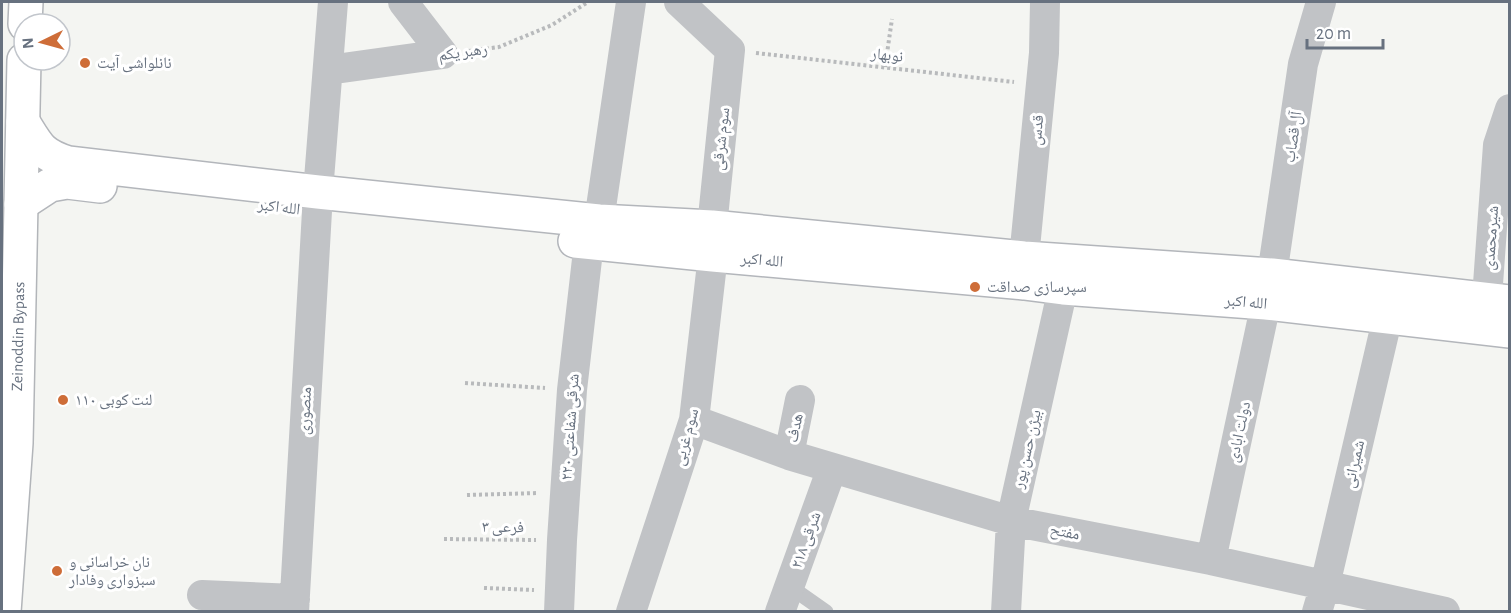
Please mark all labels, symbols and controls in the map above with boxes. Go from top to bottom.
north arrow [12,12,72,72]
scale bar [1307,12,1384,50]
text: 20 m [1316,25,1351,43]
text: N [20,37,37,49]
street label: رهبر یکم [437,41,489,65]
street label: نوبهار [869,45,904,66]
place label: نانلواشی آیت [97,54,172,73]
marker: نانلواشی آیت [78,56,92,70]
street label: سوم شرقی [710,107,734,171]
street label: آل قصاب [1281,109,1307,164]
street label: قدس [1028,114,1048,146]
street label: الله اکبر [256,196,301,219]
street label: شیرمحمدی [1481,205,1503,271]
street label: الله اکبر [739,250,784,271]
place label: سپرسازی صداقت [987,279,1087,297]
marker: سپرسازی صداقت [968,280,982,294]
street label: Zeinoddin Bypass [9,281,28,391]
street label: الله اکبر [1223,292,1268,313]
street label: ۲۲۰ شرقی شفاعتی [558,373,584,481]
street label: منصوری [296,387,316,435]
place label: لنت کوبی ۱۱۰ [75,392,153,410]
marker: لنت کوبی ۱۱۰ [56,393,70,407]
street label: دولت ابادی [1225,400,1255,464]
street label: سوم غربی [671,407,703,468]
street label: بیژن حسن پور [1010,408,1046,491]
street label: هدف [784,412,806,444]
street label: شمیرانی [1341,439,1369,490]
street label: ۲۱۸ شرقی [788,510,825,571]
street label: فرعی ۳ [482,519,524,537]
street label: مفتح [1048,521,1081,545]
place label: نان خراسانی و سبزواری وفادار [68,554,156,590]
marker: نان خراسانی و سبزواری وفادار [50,564,64,578]

